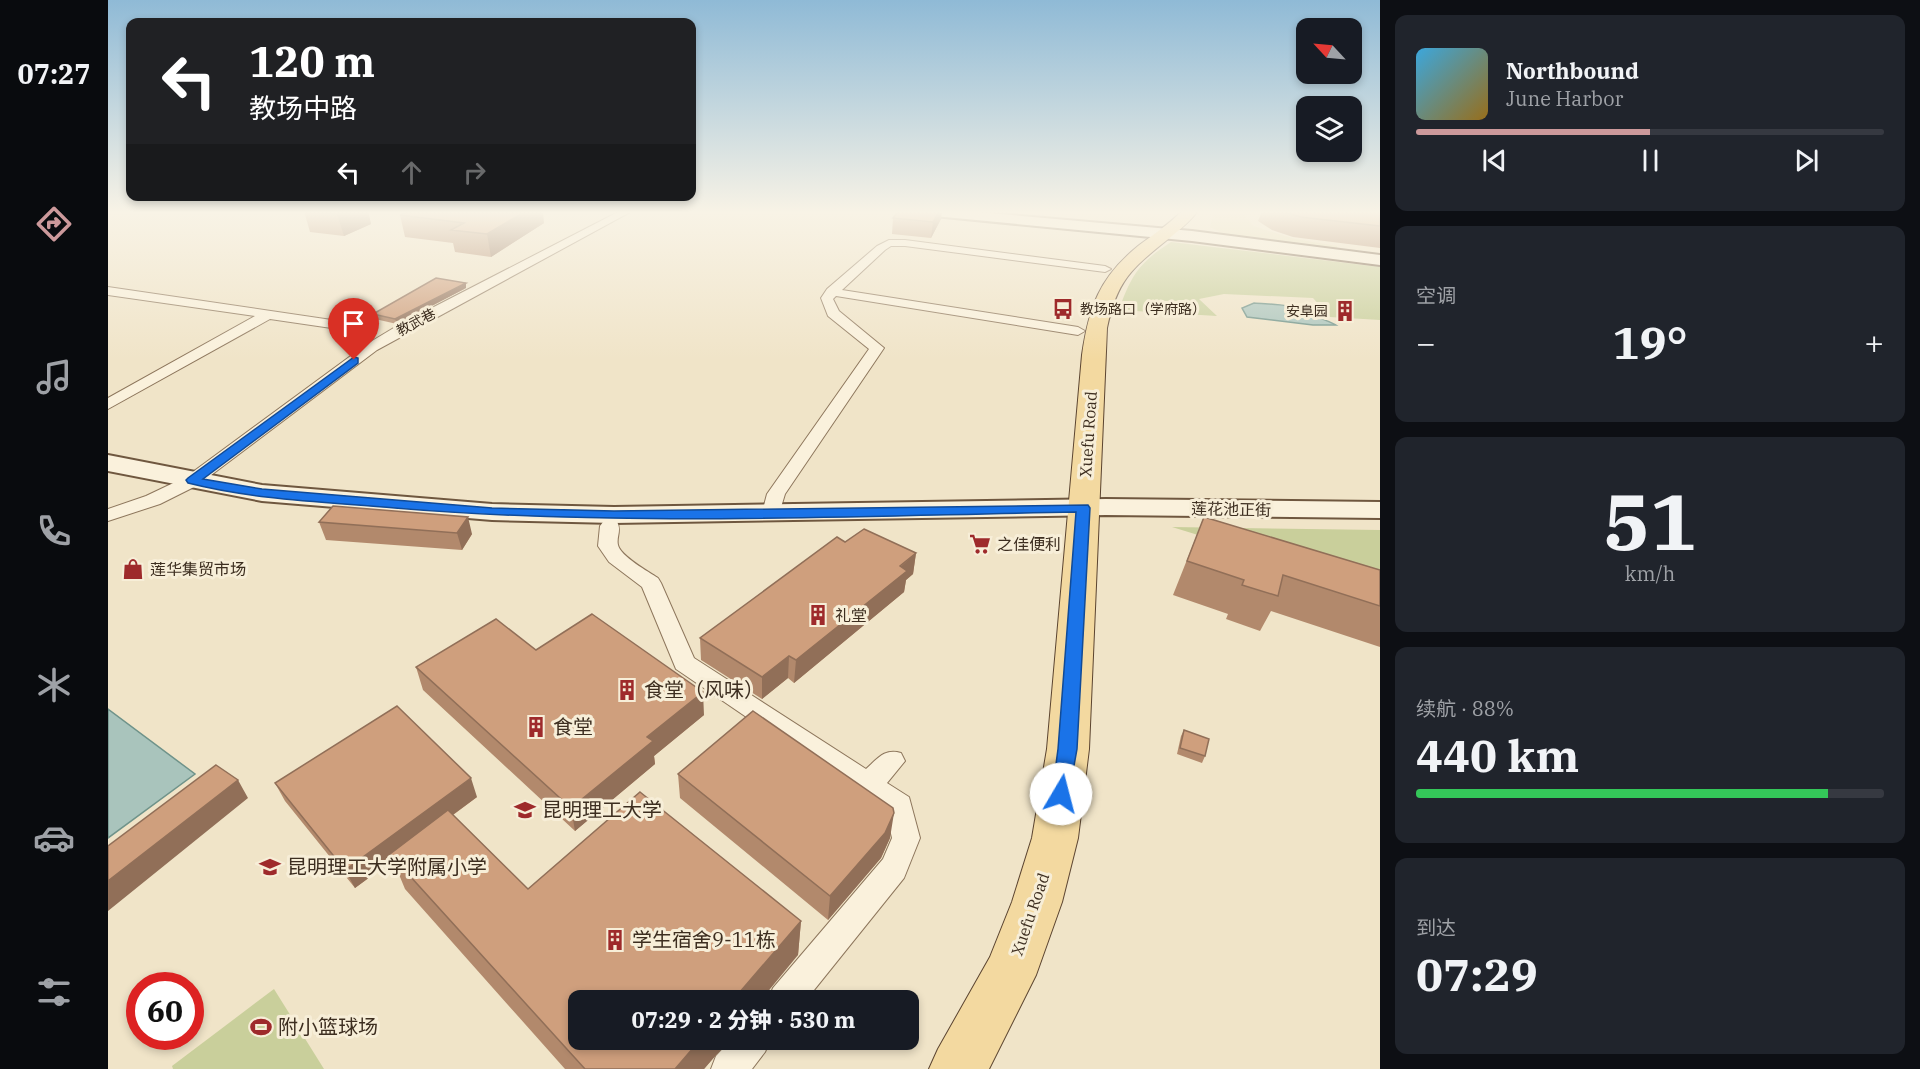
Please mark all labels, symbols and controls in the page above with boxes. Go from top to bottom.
north arrow [1296,18,1362,84]
map controls [1296,18,1362,162]
text: 120 m [249,34,375,89]
icon: left [150,42,228,120]
text: 07:27 [18,56,90,91]
text: Northbound [1506,56,1639,85]
text: June Harbor [1506,85,1623,112]
text: 教场中路 [249,90,357,125]
button: layers [1296,96,1362,162]
icon: previous [1478,144,1511,177]
icon: pause [1634,144,1667,177]
icon: next [1790,144,1823,177]
icon: left [332,156,365,189]
icon: ahead [395,156,428,189]
icon: right [458,156,491,189]
icon: directions [33,203,75,245]
text: 空调 [1416,282,1456,309]
bus stop icon: 教场路口（学府路） [1051,297,1075,321]
pin [328,298,379,360]
building icon: 安阜园 [1333,299,1357,323]
place label: 教场路口（学府路） [1080,300,1206,318]
place label: 安阜园 [1286,302,1328,320]
street label: 教武巷 [393,304,439,340]
icon: arrive [337,307,370,340]
text: 19° [1612,313,1688,371]
text: − [1416,321,1436,364]
text: + [1864,321,1884,364]
icon: music [33,356,75,398]
street label: Xuefu Road [1075,390,1101,478]
text: 51 [1603,470,1697,571]
street label: 莲花池正街 [1191,498,1271,520]
icon: phone [33,510,75,552]
supermarket icon: 之佳便利 [968,532,992,556]
place label: 之佳便利 [997,534,1061,554]
shop icon: 莲华集贸市场 [121,557,145,581]
place label: 莲华集贸市场 [150,559,246,579]
text: km/h [1625,560,1675,587]
building icon: 礼堂 [806,603,830,627]
place label: 礼堂 [835,605,867,625]
icon: climate [33,664,75,706]
place label: 食堂（风味） [644,676,764,703]
building icon: 食堂（风味） [615,678,639,702]
text: 续航 · 88% [1416,695,1514,722]
place label: 食堂 [553,713,593,740]
building icon: 食堂 [524,715,548,739]
text: 440 km [1416,726,1579,784]
position arrow [1029,762,1093,826]
place label: 昆明理工大学 [542,796,662,823]
school or university icon: 昆明理工大学 [513,798,537,822]
icon: car [33,817,75,859]
place label: 昆明理工大学附属小学 [287,853,487,880]
school or university icon: 昆明理工大学附属小学 [258,855,282,879]
street label: Xuefu Road [1007,870,1054,958]
text: 到达 [1416,914,1456,941]
place label: 学生宿舍9-11栋 [632,926,776,953]
building icon: 学生宿舍9-11栋 [603,928,627,952]
text: 07:29 [1416,945,1538,1003]
icon: filters [33,971,75,1013]
speed limit sign: 60 [126,972,204,1050]
text: 07:29 · 2 分钟 · 530 m [632,1005,855,1034]
place label: 附小篮球场 [278,1013,378,1040]
sports icon: 附小篮球场 [249,1015,273,1039]

